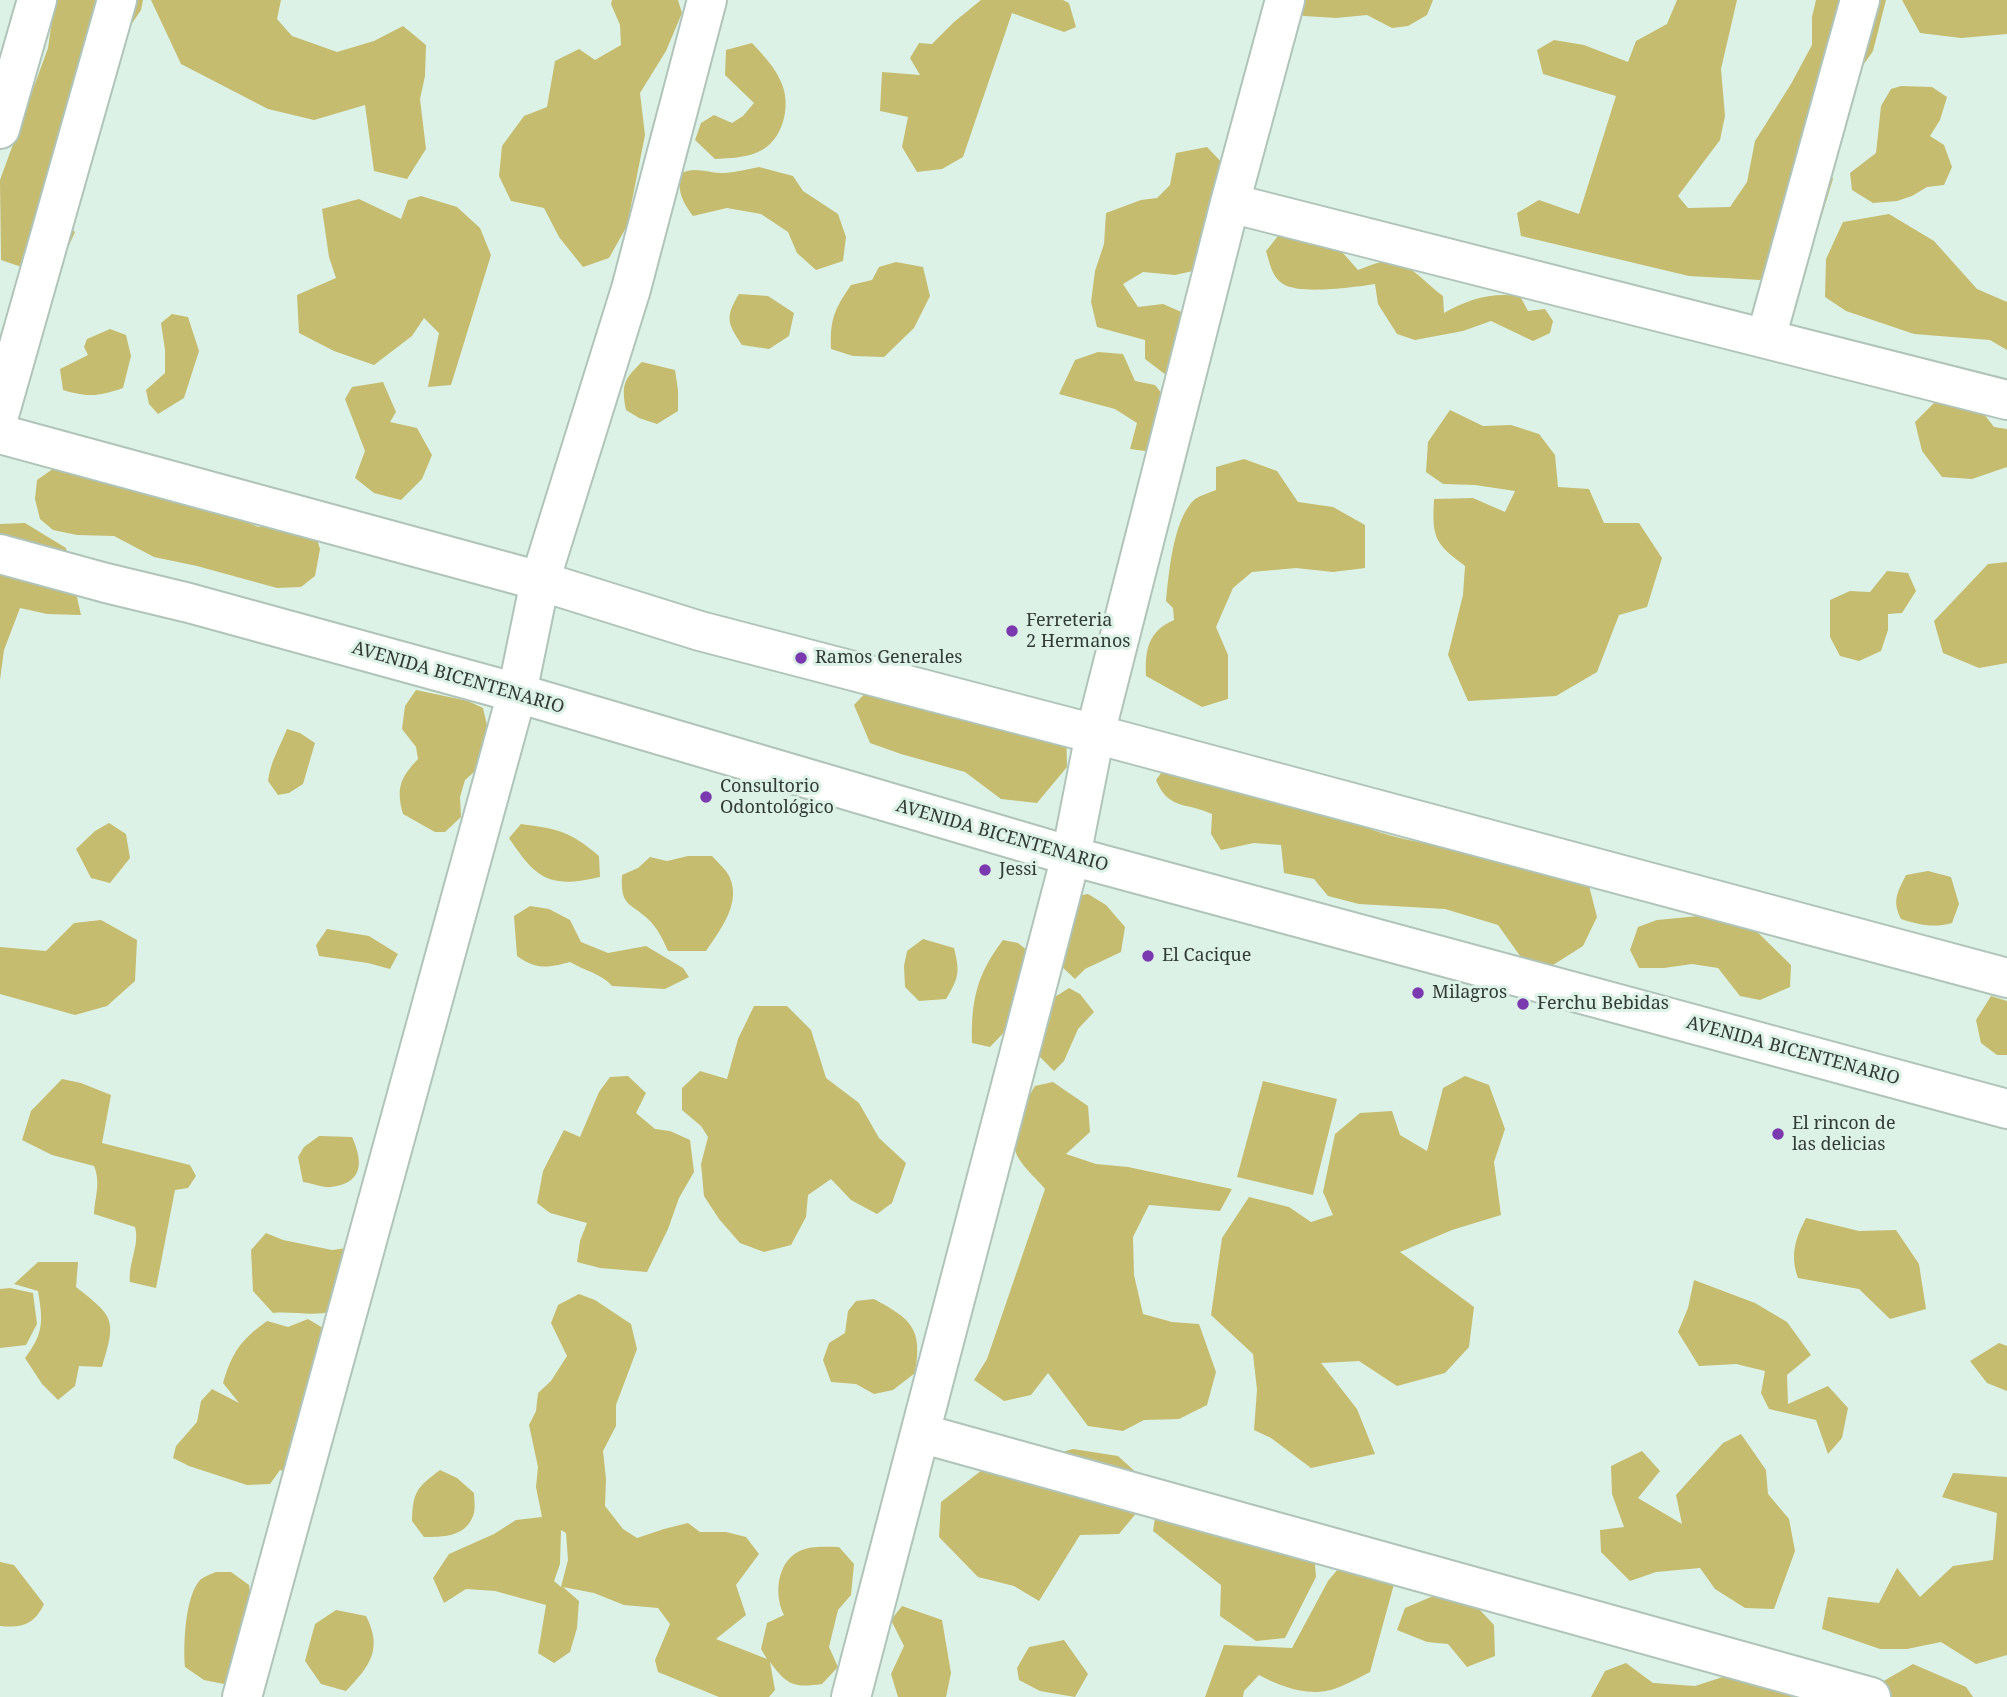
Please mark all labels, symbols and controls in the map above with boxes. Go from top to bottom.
place label: Ferreteria 2 Hermanos [1026,610,1130,652]
marker: Ferreteria 2 Hermanos [1004,623,1020,639]
street label: AVENIDA BICENTENARIO [349,637,567,719]
place label: Ramos Generales [815,647,962,669]
marker: Ramos Generales [793,650,809,666]
place label: Consultorio Odontológico [720,776,834,818]
marker: Consultorio Odontológico [698,789,714,805]
street label: AVENIDA BICENTENARIO [893,795,1111,877]
place label: Jessi [999,859,1037,881]
marker: Jessi [977,862,993,878]
place label: El Cacique [1162,945,1251,967]
marker: El Cacique [1140,948,1156,964]
place label: Milagros [1432,982,1507,1004]
marker: Milagros [1410,985,1426,1001]
place label: Ferchu Bebidas [1537,993,1669,1015]
marker: Ferchu Bebidas [1515,996,1531,1012]
street label: AVENIDA BICENTENARIO [1684,1012,1902,1090]
place label: El rincon de las delicias [1792,1113,1896,1156]
marker: El rincon de las delicias [1770,1126,1786,1142]

